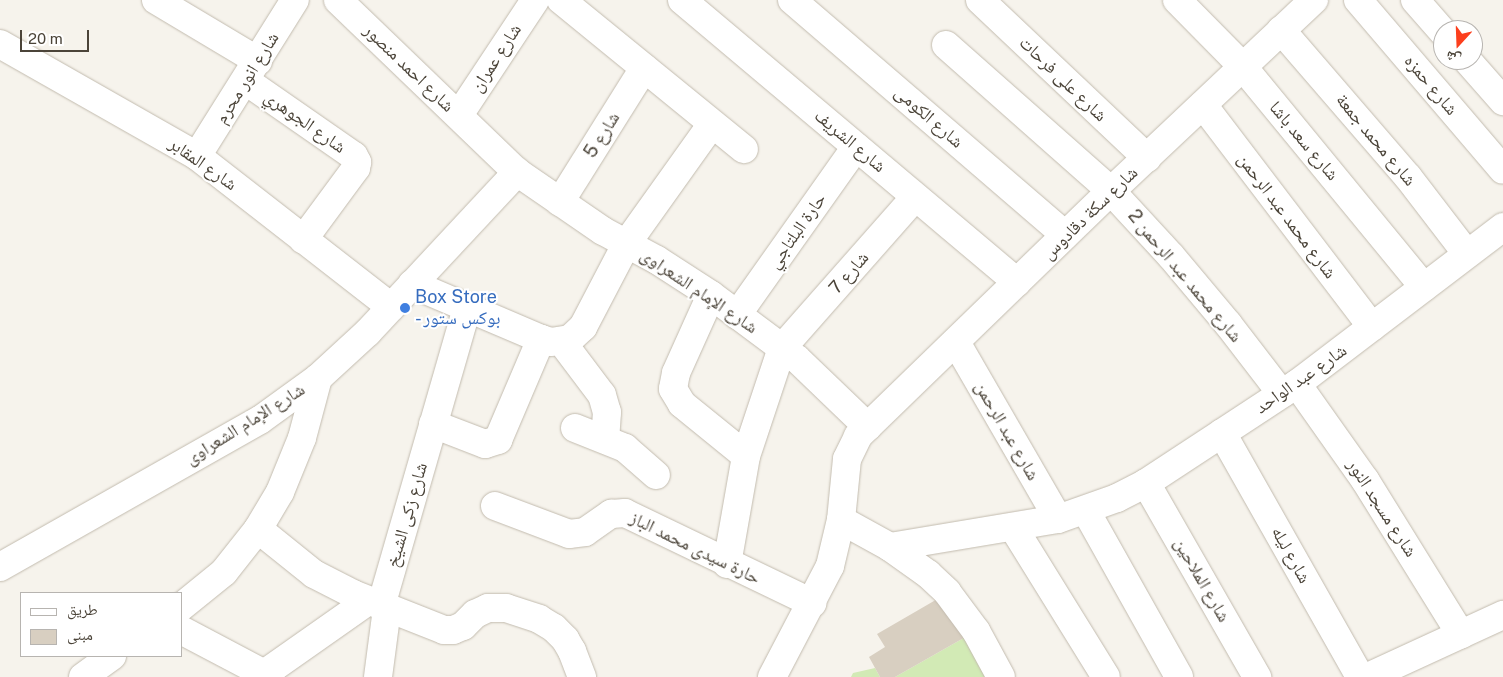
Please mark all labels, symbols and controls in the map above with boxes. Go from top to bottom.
street label: شارع احمد منصور [359,19,459,117]
scale bar [22,20,91,52]
street label: شارع عمران [466,20,526,96]
north arrow [1433,20,1483,70]
street label: شارع انور محرم [210,28,284,128]
text: 20 m [28,30,63,47]
street label: شارع على فرحات [1015,32,1111,126]
street label: شارع حمزه [1400,50,1462,120]
street label: شارع الكومى [890,81,968,153]
street label: شارع الجوهري [260,86,350,158]
street label: شارع محمد جمعة [1331,90,1421,190]
street label: شارع سعد باشا [1265,97,1343,185]
street label: شارع الشريف [810,105,890,177]
street label: شارع 5 [580,108,624,162]
street label: شارع المقابر [165,133,241,195]
street label: شارع محمد عبد الرحمن [1233,149,1341,283]
street label: شارع سكة دقادوس [1038,162,1142,264]
street label: حارة البلتاجي [763,189,831,273]
street label: شارع محمد عبد الرحمن 2 [1123,205,1247,347]
street label: شارع الإمام الشعراوى [636,244,762,338]
street label: شارع 7 [825,247,873,299]
place label: Box Store - بوكس ستور [415,287,503,330]
marker: Box Store - بوكس ستور [399,302,411,314]
street label: شارع عبد الواحد [1251,340,1351,418]
street label: شارع عبد الرحمن [970,378,1044,484]
street label: شارع الإمام الشعراوى [181,379,309,469]
street label: شارع مسجد النور [1342,455,1422,561]
street label: شارع زكى الشيخ [382,460,432,570]
street label: حارة سيدى محمد الباز [626,507,764,589]
street label: شارع ليله [1267,523,1315,587]
street label: شارع الملاحين [1169,534,1235,626]
legend [20,592,182,657]
text: طريق [67,601,98,618]
text: مبنى [67,626,93,643]

